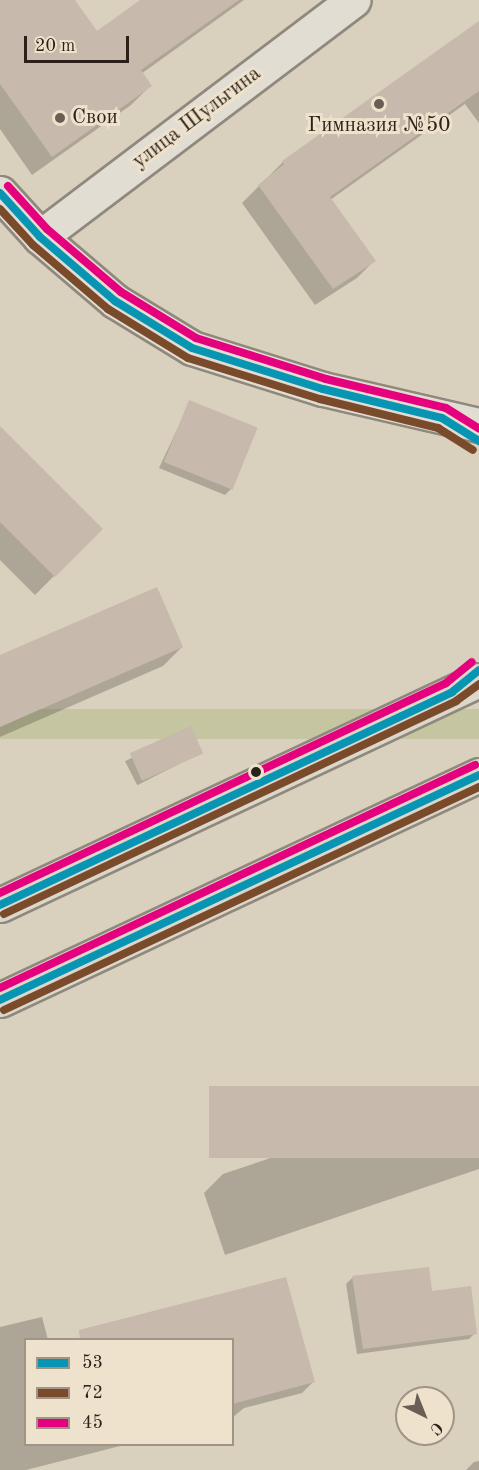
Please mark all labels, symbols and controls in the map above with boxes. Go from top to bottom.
scale bar [27,24,132,62]
text: 20 m [35,37,75,55]
street label: улица Шульгина [128,62,266,174]
marker: Гимназия №50 [372,97,386,111]
place label: Свои [72,105,118,131]
marker: Свои [53,111,67,125]
place label: Гимназия №50 [308,113,450,139]
unlabelled marker [250,766,262,778]
legend [24,1338,234,1446]
text: 53 [82,1354,103,1372]
text: 72 [82,1384,103,1402]
north arrow [395,1386,455,1446]
text: 45 [82,1414,103,1432]
text: С [427,1418,445,1437]

